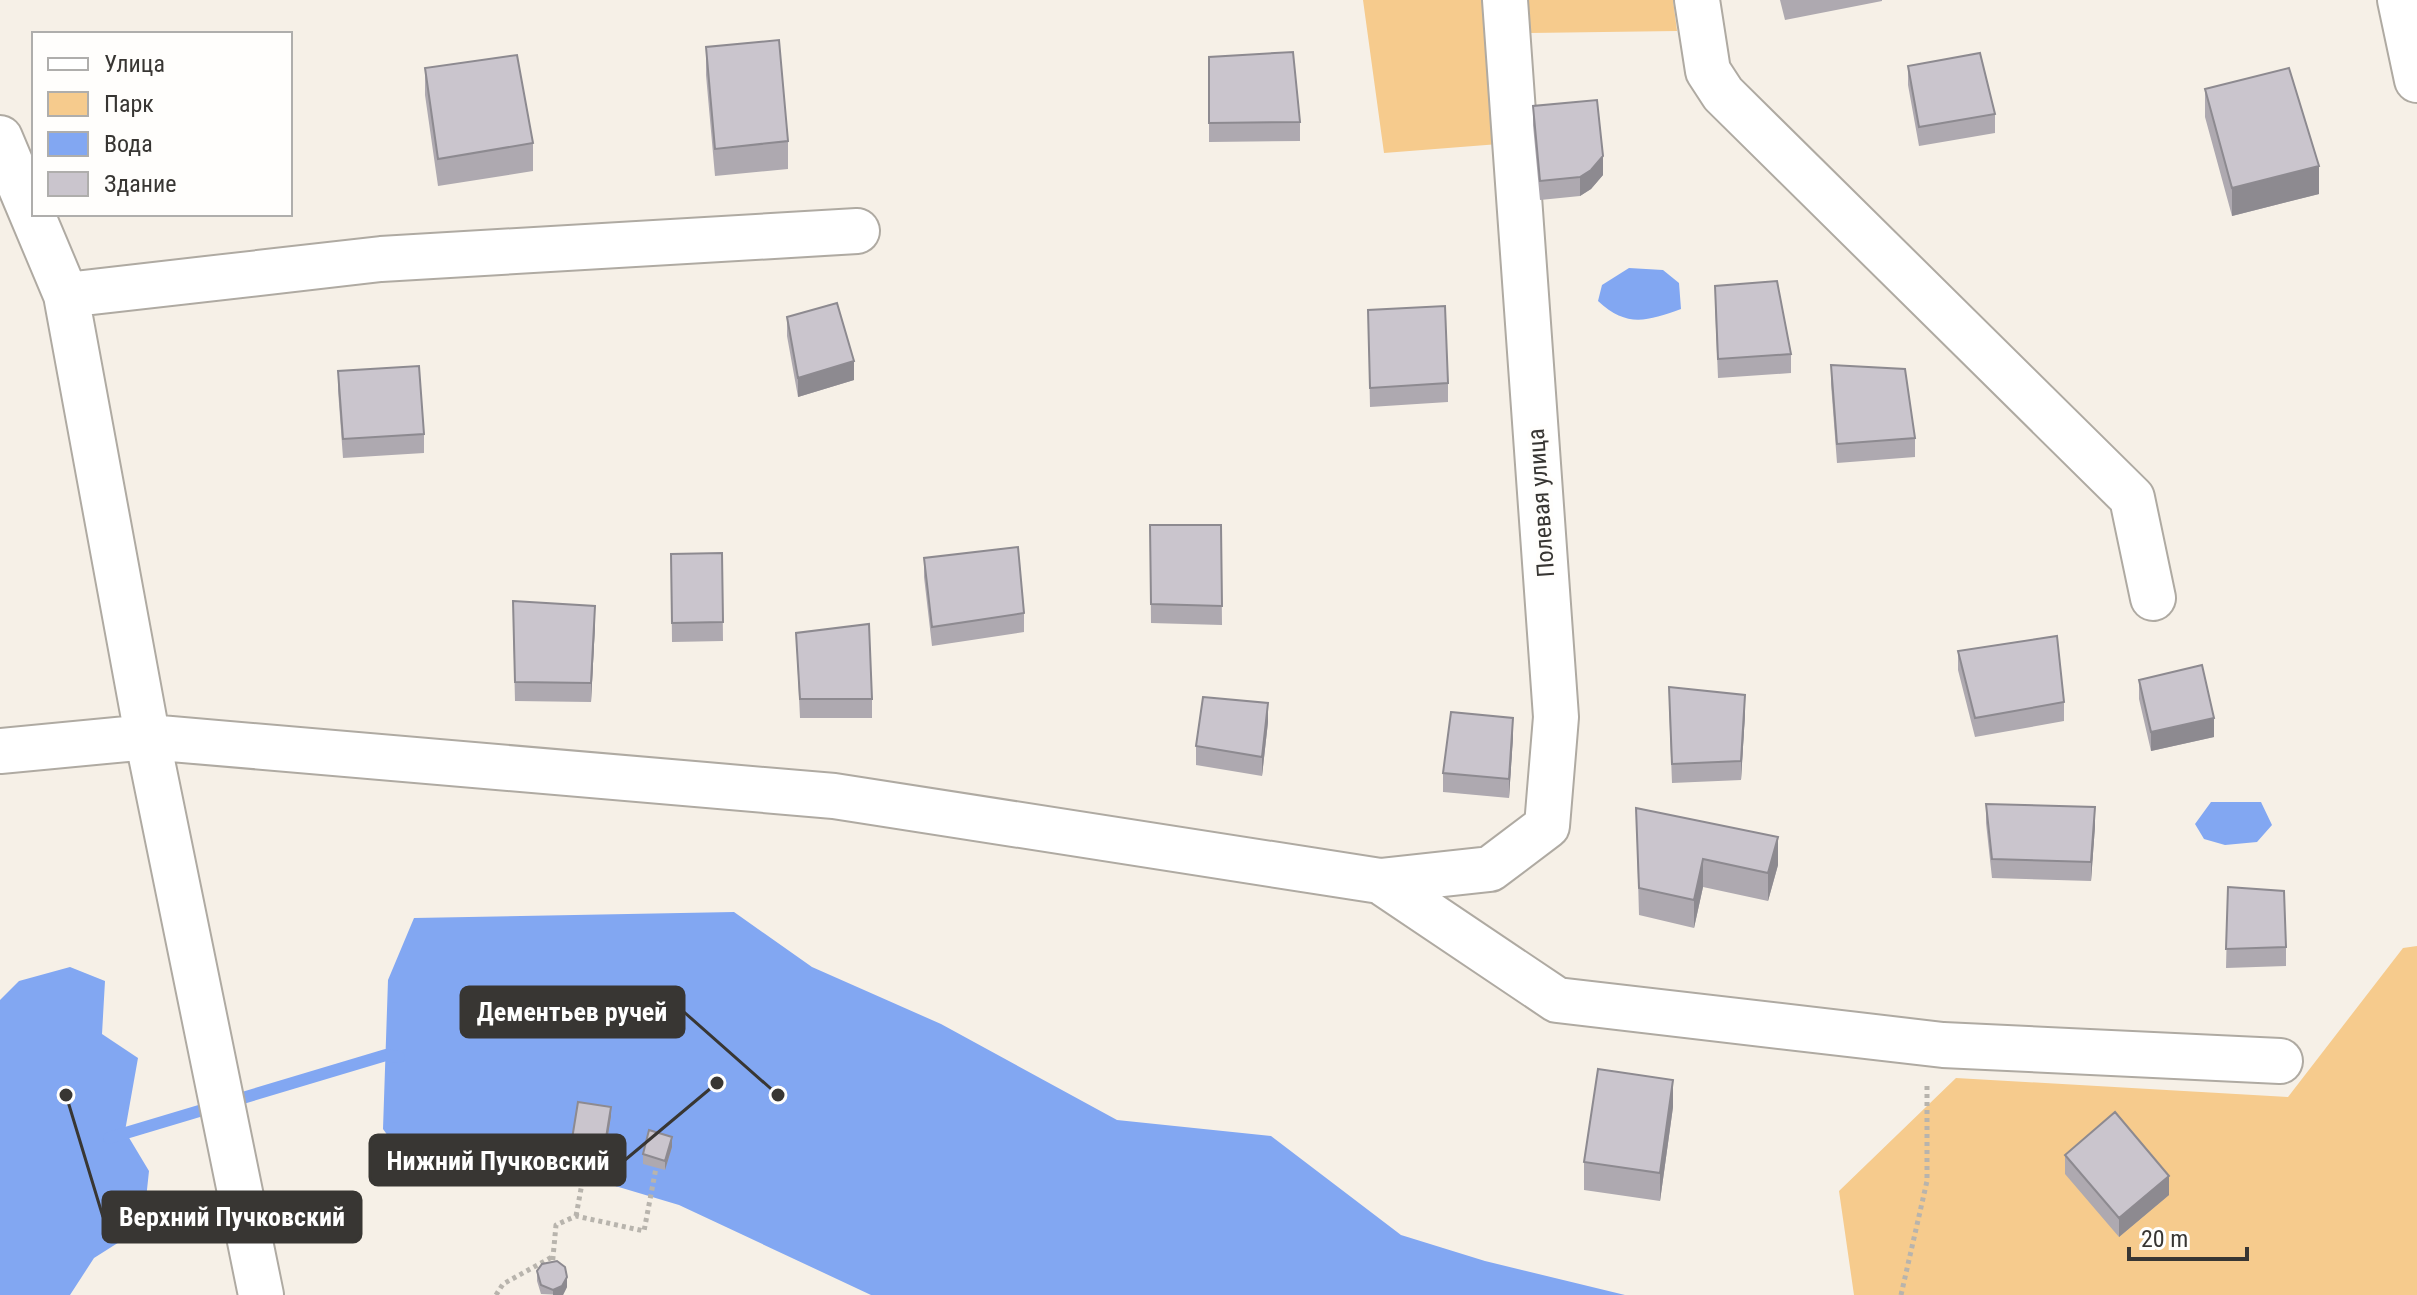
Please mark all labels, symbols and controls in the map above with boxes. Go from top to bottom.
legend [32,32,292,216]
text: Улица [104,50,165,78]
text: Парк [104,90,154,118]
text: Вода [104,130,153,158]
text: Здание [104,170,176,198]
street label: Полевая улица [1522,428,1560,578]
callout: Дементьев ручей [461,987,684,1037]
text: Дементьев ручей [477,997,667,1027]
callout: Нижний Пучковский [370,1135,625,1185]
text: Нижний Пучковский [386,1146,610,1176]
callout: Верхний Пучковский [103,1192,361,1242]
text: Верхний Пучковский [119,1202,345,1232]
scale bar [2129,1211,2247,1261]
text: 20 m [2141,1225,2188,1253]

